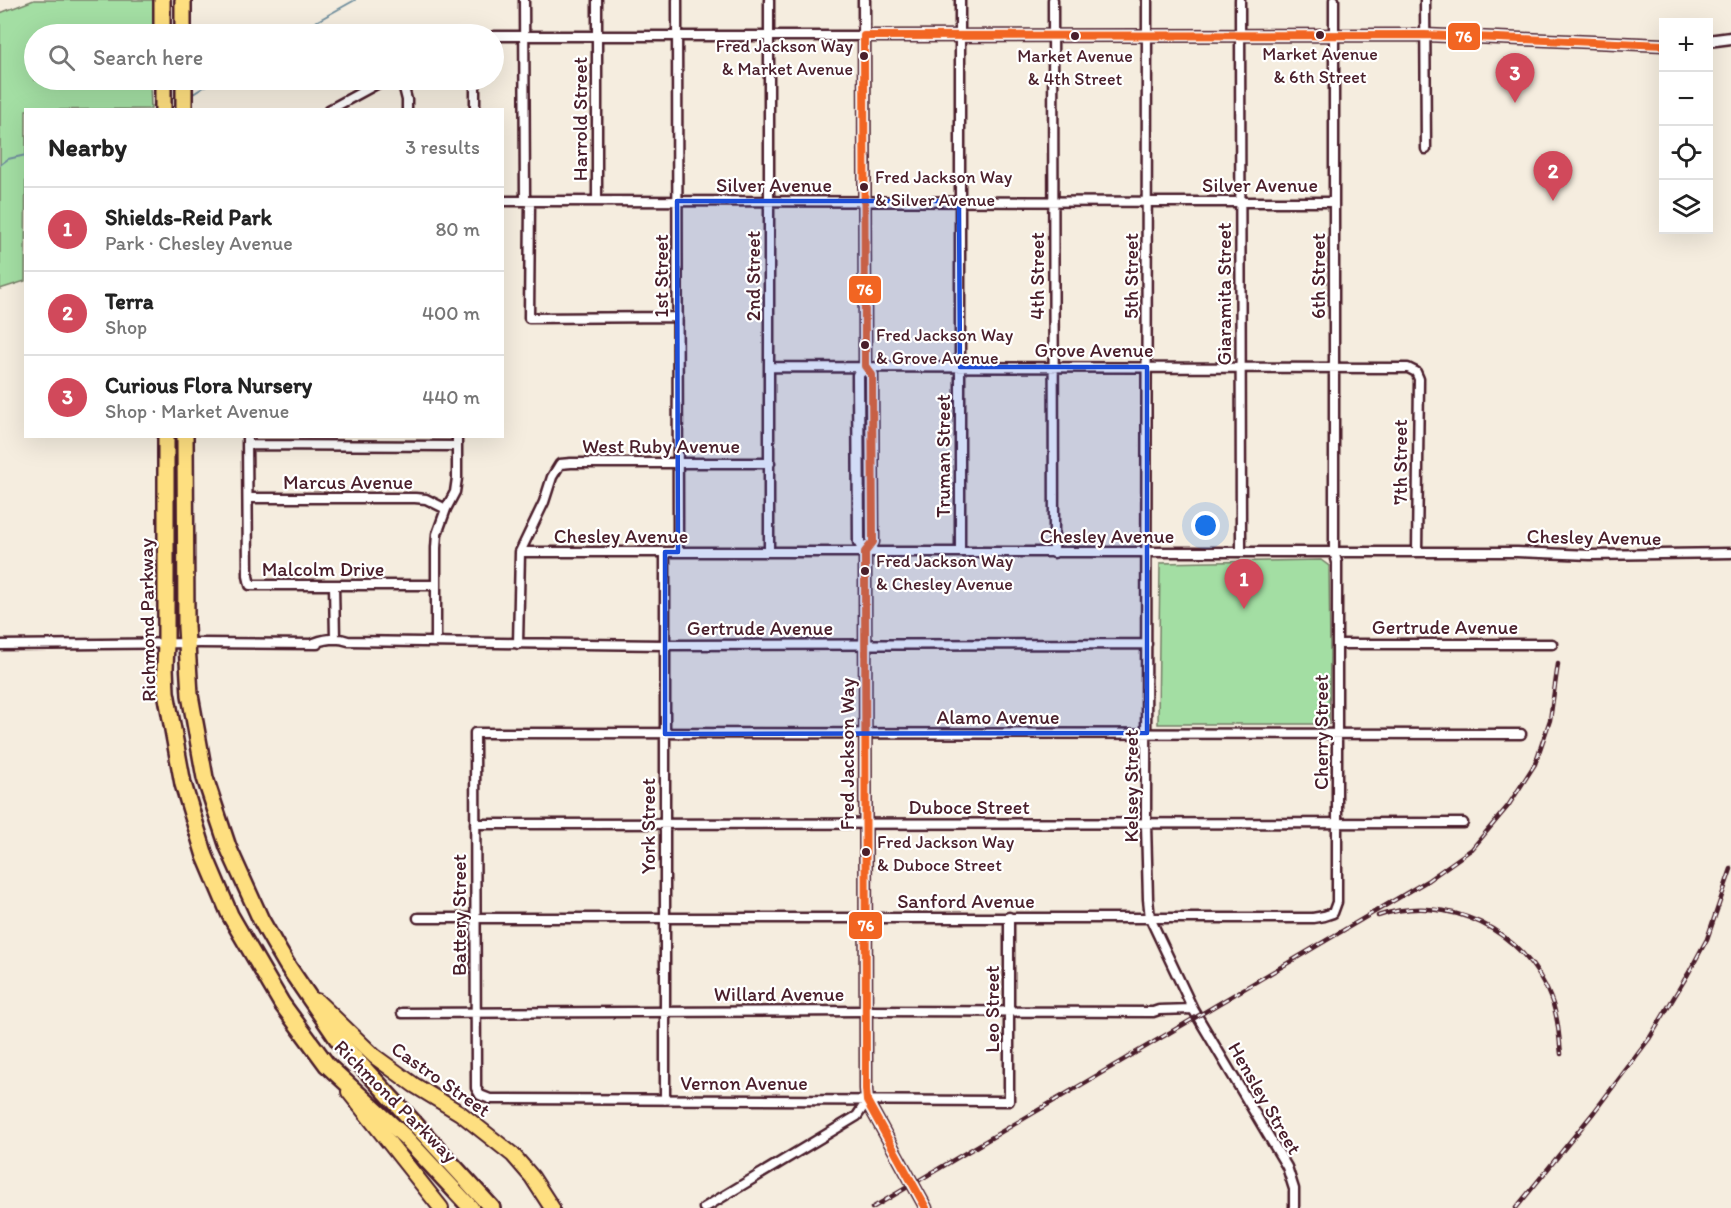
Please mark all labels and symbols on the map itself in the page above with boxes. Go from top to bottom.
line badge: 76 [1447,22,1481,51]
text: 76 [1455,27,1473,46]
marker: Market Avenue & 6th Street [1314,29,1326,41]
marker: Market Avenue & 4th Street [1069,30,1081,42]
place label: Fred Jackson Way & Market Avenue [716,35,854,80]
place label: Market Avenue & 6th Street [1262,43,1378,88]
place label: Market Avenue & 4th Street [1017,45,1133,90]
marker: Fred Jackson Way & Market Avenue [858,50,870,62]
pin: 3 [1496,54,1534,103]
street label: Harrold Street [568,57,592,181]
pin: 2 [1534,152,1572,201]
place label: Fred Jackson Way & Silver Avenue [875,166,1013,211]
street label: Silver Avenue [716,173,832,197]
street label: Silver Avenue [1202,173,1318,197]
marker: Fred Jackson Way & Silver Avenue [858,181,870,193]
street label: Giaramita Street [1212,222,1236,366]
street label: 2nd Street [741,230,765,321]
street label: 4th Street [1025,232,1049,320]
street label: 6th Street [1306,232,1330,319]
street label: 5th Street [1119,233,1143,319]
street label: 1st Street [649,234,673,318]
line badge: 76 [848,275,882,304]
text: 76 [856,280,874,299]
place label: Fred Jackson Way & Grove Avenue [876,324,1014,369]
street label: Grove Avenue [1035,338,1153,362]
marker: Fred Jackson Way & Grove Avenue [859,339,871,351]
street label: Truman Street [931,394,955,518]
street label: 7th Street [1388,419,1412,505]
street label: West Ruby Avenue [582,434,740,458]
street label: Marcus Avenue [283,470,413,494]
your location [1191,511,1220,540]
street label: Chesley Avenue [554,524,688,548]
street label: Chesley Avenue [1040,524,1174,548]
street label: Chesley Avenue [1526,524,1662,550]
street label: Richmond Parkway [134,537,160,702]
place label: Fred Jackson Way & Chesley Avenue [876,550,1014,595]
street label: Malcolm Drive [262,557,384,581]
pin: 1 [1224,560,1264,609]
marker: Fred Jackson Way & Chesley Avenue [859,565,871,577]
street label: Gertrude Avenue [1372,615,1518,639]
street label: Gertrude Avenue [687,616,833,640]
street label: Cherry Street [1309,674,1333,790]
street label: Fred Jackson Way [835,677,859,830]
street label: Alamo Avenue [936,705,1060,729]
street label: Kelsey Street [1119,729,1143,843]
street label: York Street [636,777,660,874]
street label: Duboce Street [908,795,1030,819]
place label: Fred Jackson Way & Duboce Street [877,831,1015,876]
marker: Fred Jackson Way & Duboce Street [860,846,872,858]
street label: Battery Street [447,853,471,976]
street label: Sanford Avenue [897,889,1035,913]
line badge: 76 [848,911,883,940]
text: 76 [857,916,875,935]
street label: Leo Street [980,965,1004,1053]
street label: Willard Avenue [714,982,844,1006]
street label: Richmond Parkway [330,1035,463,1168]
street label: Castro Street [387,1036,495,1122]
street label: Hensley Street [1223,1037,1307,1159]
street label: Vernon Avenue [680,1071,808,1095]

